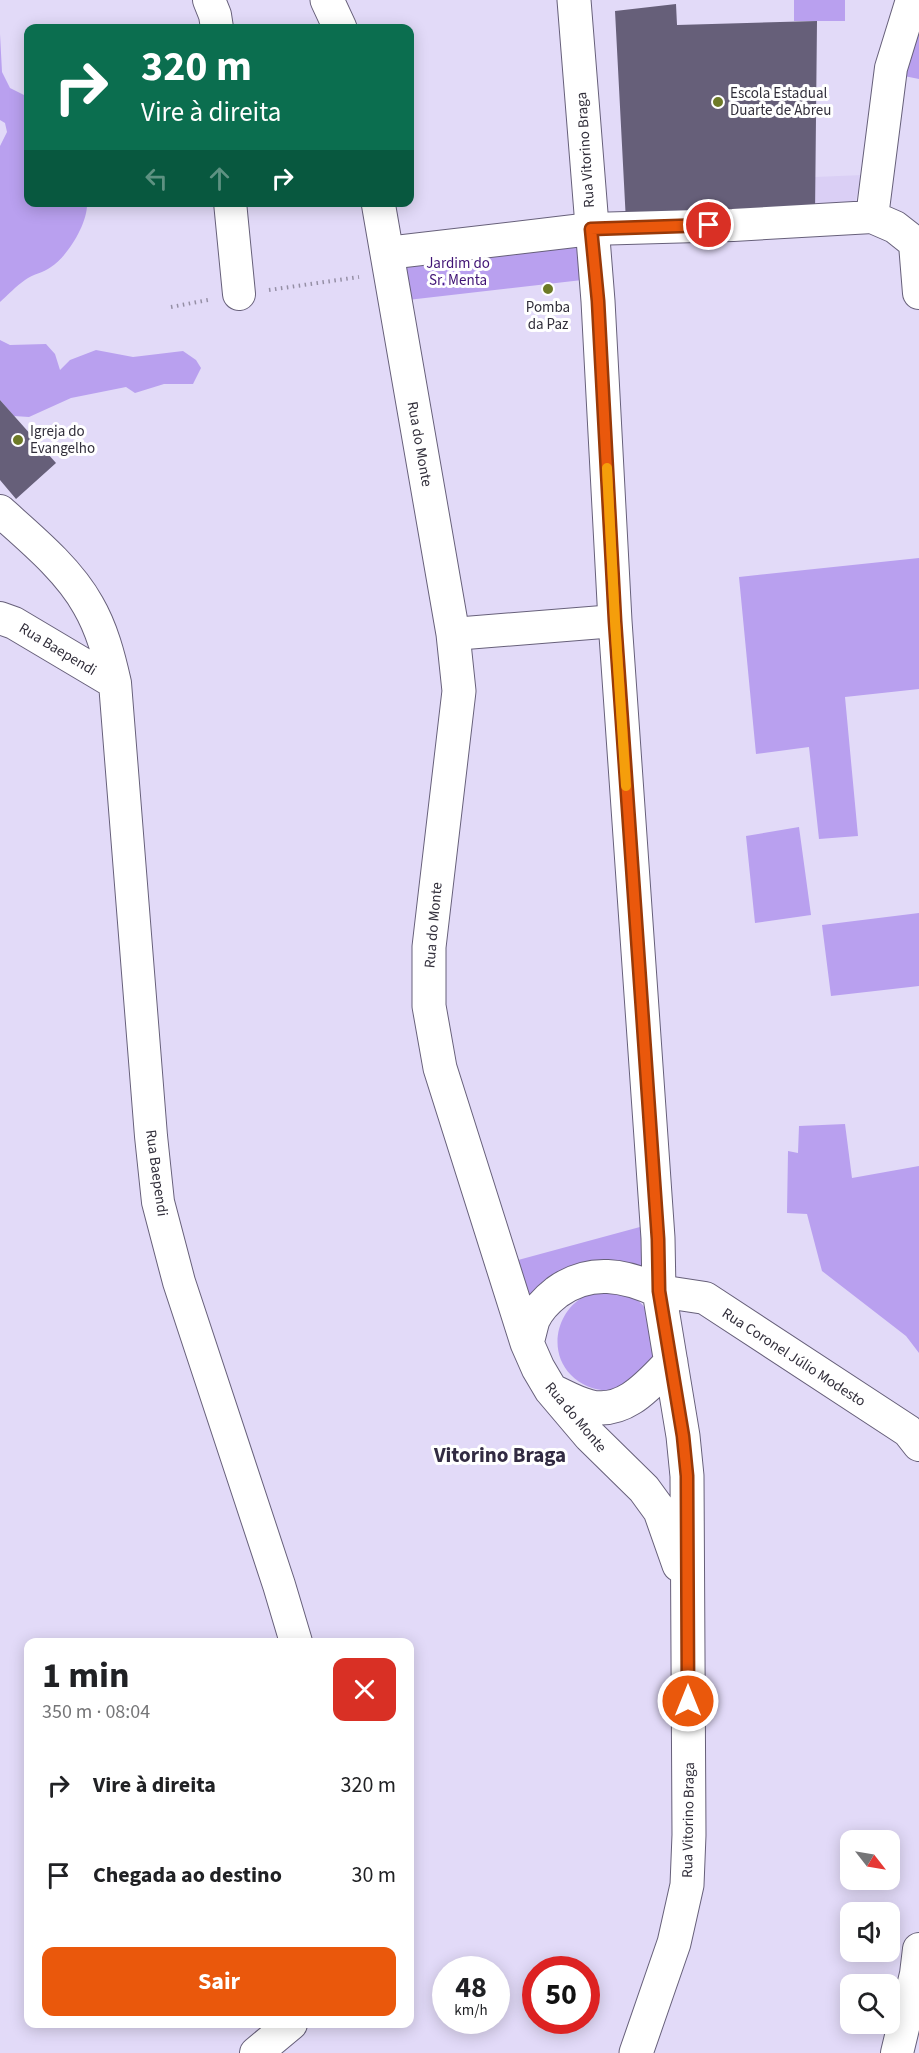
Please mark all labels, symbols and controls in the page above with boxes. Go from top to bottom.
text: 320 m [141,37,252,97]
icon: right [42,48,120,126]
place label: Escola Estadual Duarte de Abreu [730,83,831,121]
street label: Rua Vitorino Braga [571,91,600,209]
text: Vire à direita [141,93,281,132]
marker: Escola Estadual Duarte de Abreu [711,95,725,109]
icon: left [140,162,173,195]
icon: ahead [203,162,236,195]
icon: right [266,162,299,195]
pin [683,199,734,250]
icon: arrive [692,208,725,241]
park label: Jardim do Sr. Menta [426,253,490,291]
marker: Pomba da Paz [541,282,555,296]
place label: Pomba da Paz [526,297,570,335]
street label: Rua do Monte [402,400,437,488]
place label: Igreja do Evangelho [30,421,95,459]
marker: Igreja do Evangelho [11,433,25,447]
street label: Rua Baependi [15,618,100,681]
street label: Rua do Monte [419,881,448,969]
street label: Rua Baependi [140,1129,173,1218]
street label: Rua Coronel Júlio Modesto [718,1303,870,1412]
street label: Rua do Monte [540,1378,611,1457]
district label: Vitorino Braga [433,1440,566,1470]
text: 1 min [42,1650,130,1701]
button: close [333,1658,396,1721]
position arrow [656,1669,720,1733]
text: 350 m · 08:04 [42,1698,150,1726]
street label: Rua Vitorino Braga [677,1762,700,1878]
icon: right [42,1769,75,1802]
text: Vire à direita [93,1769,216,1801]
text: 320 m [341,1769,396,1801]
north arrow [840,1830,900,1890]
map controls [840,1830,900,2034]
icon: arrive [42,1859,75,1892]
text: Chegada ao destino [93,1859,282,1891]
text: 30 m [351,1859,396,1891]
button: sound [840,1902,900,1962]
button: Sair [42,1947,396,2016]
speed limit sign: 50 [522,1956,600,2034]
text: 48 [455,1966,487,2009]
button: search [840,1974,900,2034]
text: km/h [454,2000,488,2021]

